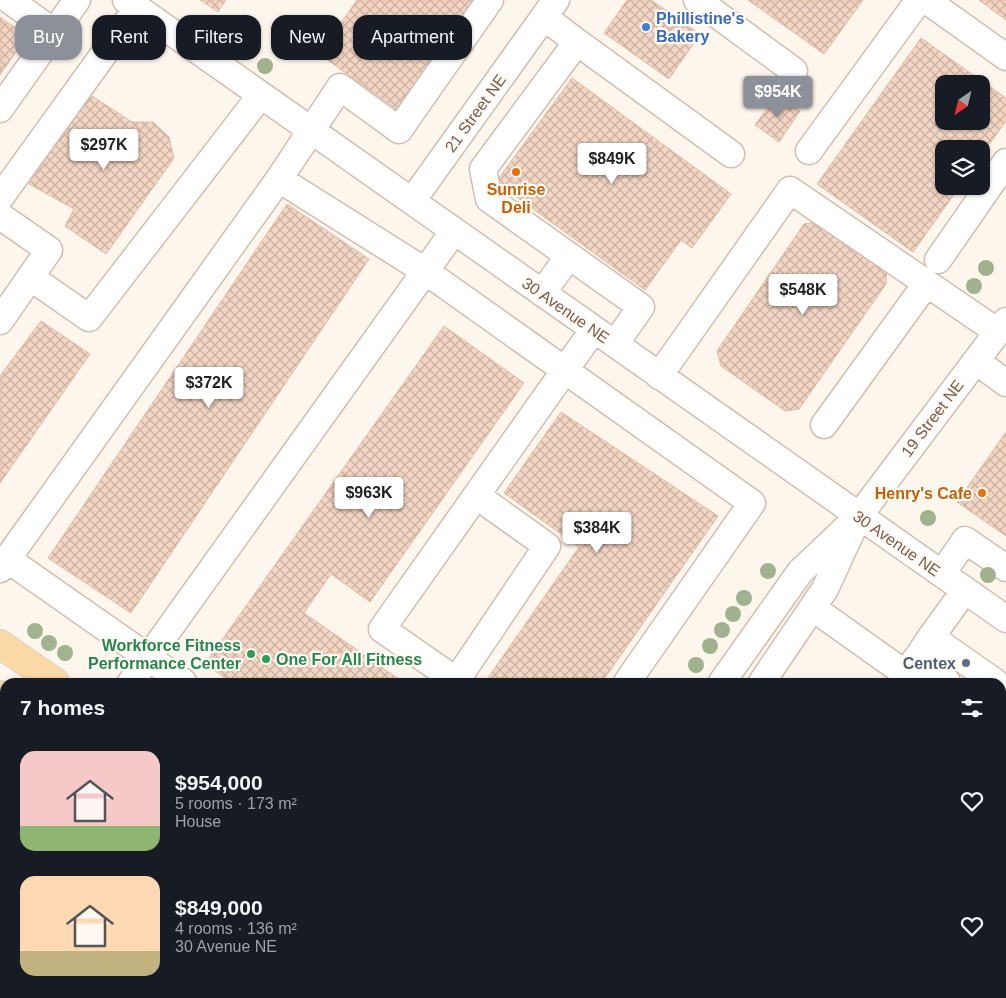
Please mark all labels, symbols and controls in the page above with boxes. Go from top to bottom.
place label: Phillistine's Bakery [656,10,744,45]
chip: Buy [15,15,82,60]
chip: Rent [92,15,166,60]
chip: Filters [176,15,261,60]
chip: New [271,15,343,60]
chip: Apartment [353,15,472,60]
marker: Phillistine's Bakery [640,21,652,33]
street label: 21 Street NE [442,71,509,155]
north arrow [935,75,990,130]
map controls [935,75,990,195]
pin: $954K [743,76,813,118]
text: $954K [754,83,802,100]
pin: $297K [69,128,139,171]
text: $297K [80,136,128,153]
button: layers [935,140,990,195]
pin: $849K [577,142,647,185]
text: $849K [588,150,636,167]
marker: Sunrise Deli [510,166,522,178]
place label: Sunrise Deli [487,181,545,216]
street label: 30 Avenue NE [519,274,612,347]
pin: $548K [768,274,838,316]
text: $548K [779,281,827,298]
pin: $372K [174,366,244,409]
text: $372K [185,374,233,391]
street label: 19 Street NE [898,377,967,460]
pin: $963K [334,476,404,519]
text: $963K [345,484,393,501]
place label: Henry's Cafe [875,485,972,502]
marker: Henry's Cafe [976,487,988,499]
street label: 30 Avenue NE [850,507,943,580]
pin: $384K [562,512,632,554]
text: $384K [573,519,621,536]
place label: Workforce Fitness Performance Center [88,637,241,672]
marker: Workforce Fitness Performance Center [245,648,257,660]
place label: One For All Fitness [276,651,422,668]
marker: One For All Fitness [260,653,272,665]
place label: Centex [903,655,956,672]
marker: Centex [960,657,972,669]
icon: filters [958,694,986,722]
text: 7 homes [20,696,105,719]
icon: home [60,771,120,831]
text: $954,000 [175,771,263,794]
icon: heart [958,787,986,815]
text: 5 rooms · 173 m² [175,795,297,812]
text: House [175,813,221,830]
icon: home [60,896,120,956]
text: $849,000 [175,896,263,919]
icon: heart [958,912,986,940]
text: 4 rooms · 136 m² [175,920,297,937]
text: 30 Avenue NE [175,938,277,955]

